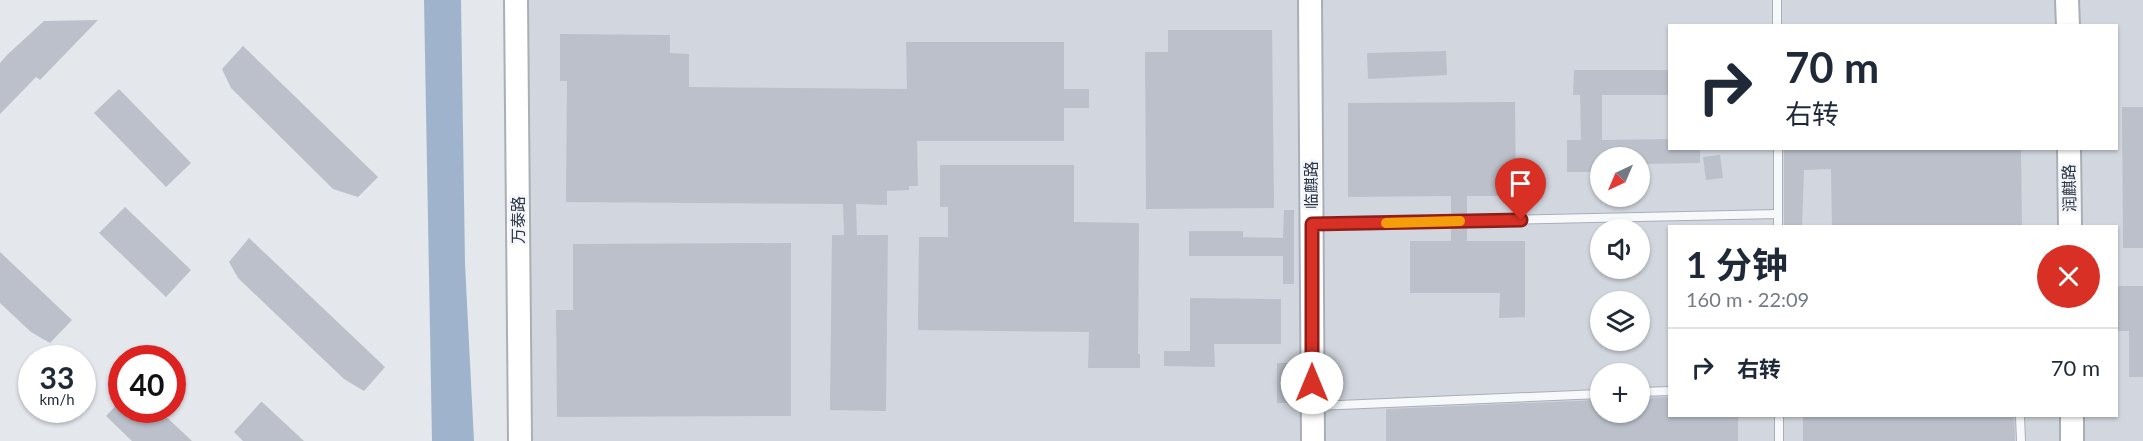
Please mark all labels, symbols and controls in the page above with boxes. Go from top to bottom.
text: 70 m [1785,42,1879,92]
icon: right [1686,48,1764,126]
text: 右转 [1785,97,1839,130]
north arrow [1590,147,1650,207]
map controls [1590,147,1650,423]
pin [1495,158,1546,220]
street label: 临麒路 [1301,161,1320,209]
street label: 润麒路 [2059,164,2078,212]
icon: arrive [1504,167,1537,200]
street label: 万泰路 [508,196,527,244]
button: sound [1590,219,1650,279]
text: 1 分钟 [1686,242,1788,286]
button: close [2037,245,2100,308]
text: 160 m · 22:09 [1686,287,1809,311]
button: layers [1590,291,1650,351]
speed limit sign: 40 [108,345,186,423]
position arrow [1280,351,1344,415]
icon: right [1686,351,1719,384]
text: 70 m [2051,354,2100,381]
text: 右转 [1737,355,1781,382]
text: 33 [40,359,74,395]
button: + [1590,363,1650,423]
text: km/h [39,390,75,408]

